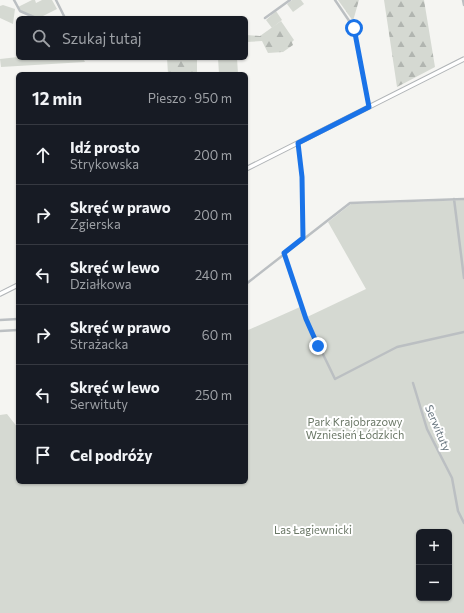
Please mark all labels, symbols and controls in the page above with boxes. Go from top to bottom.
search box [16,16,248,60]
route start [345,19,363,37]
icon: search [30,27,52,49]
text: Szukaj tutaj [62,29,142,47]
text: 12 min [32,88,82,109]
text: Pieszo · 950 m [148,90,232,106]
text: Idź prosto [70,138,140,156]
icon: ahead [32,144,54,166]
text: 200 m [194,147,232,163]
text: Strykowska [70,156,139,172]
text: Skręć w prawo [70,198,171,216]
icon: right [32,204,54,226]
text: 200 m [194,207,232,223]
text: Zgierska [70,216,121,232]
text: Skręć w lewo [70,258,160,276]
icon: left [32,264,54,286]
text: 240 m [195,267,232,283]
text: Działkowa [70,276,131,292]
text: Skręć w prawo [70,318,171,336]
icon: right [32,324,54,346]
text: 60 m [202,327,232,343]
text: Strażacka [70,336,128,352]
route end [309,337,327,355]
text: Skręć w lewo [70,378,160,396]
icon: left [32,384,54,406]
text: 250 m [195,387,232,403]
text: Serwituty [70,396,128,412]
street label: Serwituty [423,403,454,453]
park label: Park Krajobrazowy Wzniesień Łódzkich [306,415,404,441]
icon: arrive [32,444,54,466]
text: Cel podróży [70,446,153,464]
park label: Las Łagiewnicki [274,523,352,536]
map controls [416,529,452,601]
button: + [416,529,452,565]
button: − [416,565,452,601]

